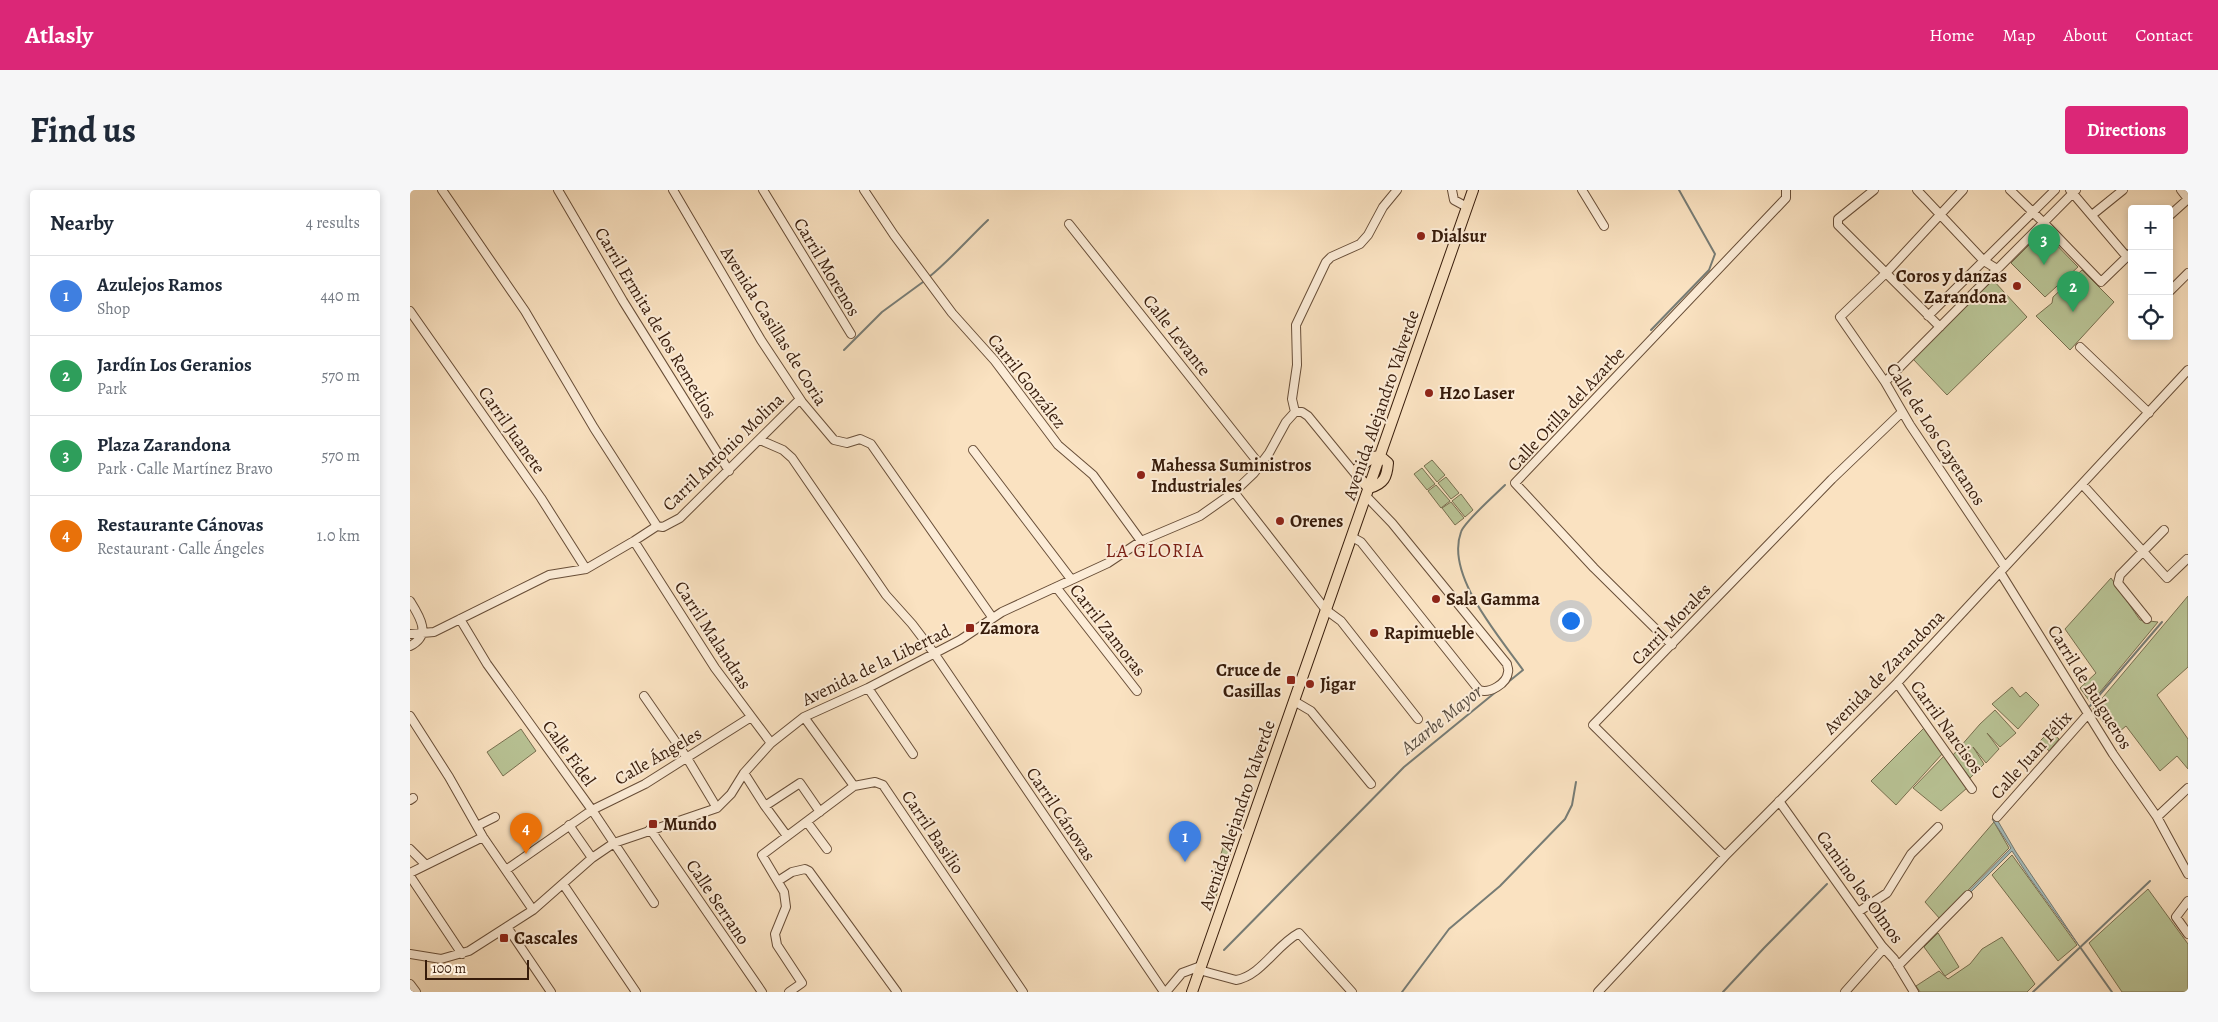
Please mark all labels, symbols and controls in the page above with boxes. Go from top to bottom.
text: Atlasly [25,19,93,51]
text: Home [1929,23,1974,47]
text: Map [2002,23,2035,47]
text: About [2063,23,2107,47]
text: Contact [2135,23,2193,47]
text: Find us [30,106,136,154]
button: Directions [2065,106,2188,154]
map controls [2128,205,2173,340]
button: + [2128,205,2173,250]
text: Nearby [50,209,113,237]
text: 4 results [306,212,360,234]
street label: Carril Morenos [788,213,866,321]
street label: Carril Ermita de los Remedios [589,223,723,423]
place label: Dialsur [1431,224,1487,248]
pin: 3 [2028,224,2060,265]
marker: Dialsur [1415,230,1427,242]
street label: Avenida Casillas de Coria [715,241,833,411]
button: − [2128,250,2173,295]
place label: Coros y danzas Zarandona [1896,264,2007,309]
pin: 2 [2057,271,2089,312]
text: Azulejos Ramos [97,272,222,298]
marker: Coros y danzas Zarandona [2011,280,2023,292]
text: 1 [63,285,69,307]
text: 440 m [320,285,360,307]
street label: Calle Levante [1138,289,1216,381]
button: locate [2128,295,2173,340]
text: Shop [97,298,130,320]
street label: Avenida Alejandro Valverde [1337,307,1425,504]
street label: Carril González [982,329,1072,433]
street label: Calle Orilla del Azarbe [1502,342,1630,476]
text: Jardín Los Geranios [97,352,252,378]
street label: Calle de Los Cayetanos [1881,358,1991,510]
text: 2 [62,365,70,387]
text: 570 m [321,365,360,387]
text: Park [97,378,127,400]
street label: Carril Juanete [473,381,551,479]
place label: H20 Laser [1439,381,1515,405]
street label: Carril Antonio Molina [657,387,789,516]
marker: H20 Laser [1423,387,1435,399]
text: Plaza Zarandona [97,432,231,458]
text: 3 [63,445,69,467]
text: 570 m [321,445,360,467]
place label: Mahessa Suministros Industriales [1151,453,1312,498]
text: Park · Calle Martínez Bravo [97,458,273,480]
marker: Mahessa Suministros Industriales [1135,469,1147,481]
place label: Orenes [1290,509,1343,533]
text: Restaurante Cánovas [97,512,263,538]
marker: Orenes [1274,515,1286,527]
text: 4 [62,525,70,547]
text: 1.0 km [317,525,360,547]
text: Restaurant · Calle Ángeles [97,538,264,560]
district label: LA GLORIA [1106,538,1204,564]
street label: Carril Malandras [669,576,757,694]
street label: Carril Morales [1626,578,1716,670]
street label: Carril Zamoras [1064,579,1152,681]
place label: Sala Gamma [1446,587,1540,611]
marker: Sala Gamma [1430,593,1442,605]
street label: Avenida de Zarandona [1818,604,1950,740]
your location [1558,608,1584,634]
place label: Zamora [980,616,1040,640]
street label: Avenida de la Libertad [797,618,955,712]
street label: Carril de Bulgueros [2042,620,2138,754]
place label: Rapimueble [1384,621,1474,645]
marker: Zamora [964,622,976,634]
marker: Rapimueble [1368,627,1380,639]
place label: Cruce de Casillas [1216,658,1281,703]
place label: Jigar [1320,672,1357,696]
marker: Cruce de Casillas [1285,674,1297,686]
street label: Carril Narcisos [1905,675,1989,779]
marker: Jigar [1304,678,1316,690]
water label: Azarbe Mayor [1394,678,1489,761]
street label: Calle Juan Félix [1985,705,2078,804]
street label: Calle Fidel [537,715,601,791]
street label: Avenida Alejandro Valverde [1193,717,1281,914]
street label: Calle Ángeles [610,721,706,791]
street label: Carril Cánovas [1021,763,1101,865]
street label: Carril Basilio [896,785,970,879]
place label: Mundo [663,812,717,836]
pin: 4 [510,813,542,854]
marker: Mundo [647,818,659,830]
pin: 1 [1169,821,1201,862]
street label: Camino los Olmos [1811,826,1909,948]
street label: Calle Serrano [681,855,755,949]
place label: Cascales [514,926,578,950]
marker: Cascales [498,932,510,944]
scale bar [425,957,529,980]
text: 100 m [432,959,466,978]

